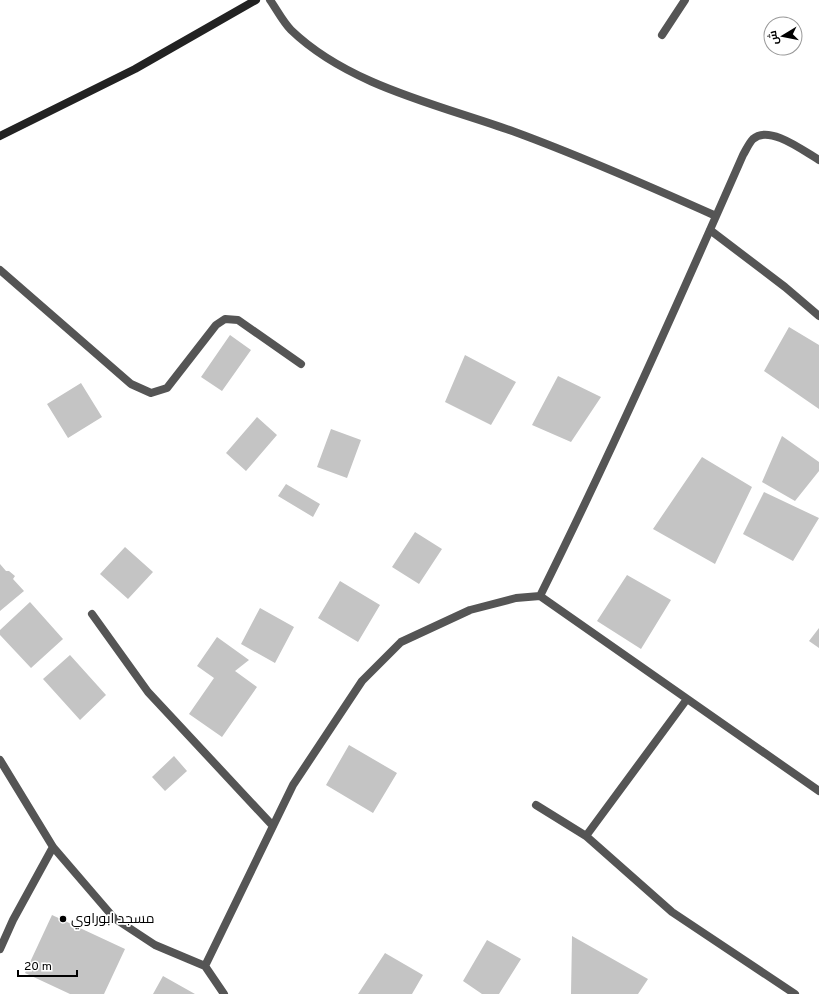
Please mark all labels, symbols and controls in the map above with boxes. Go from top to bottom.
north arrow [763,16,803,56]
text: ش [766,29,782,46]
place label: مسجد ابوراوي [71,911,154,930]
marker: مسجد ابوراوي [58,914,68,924]
scale bar [18,952,77,978]
text: 20 m [24,959,52,975]

